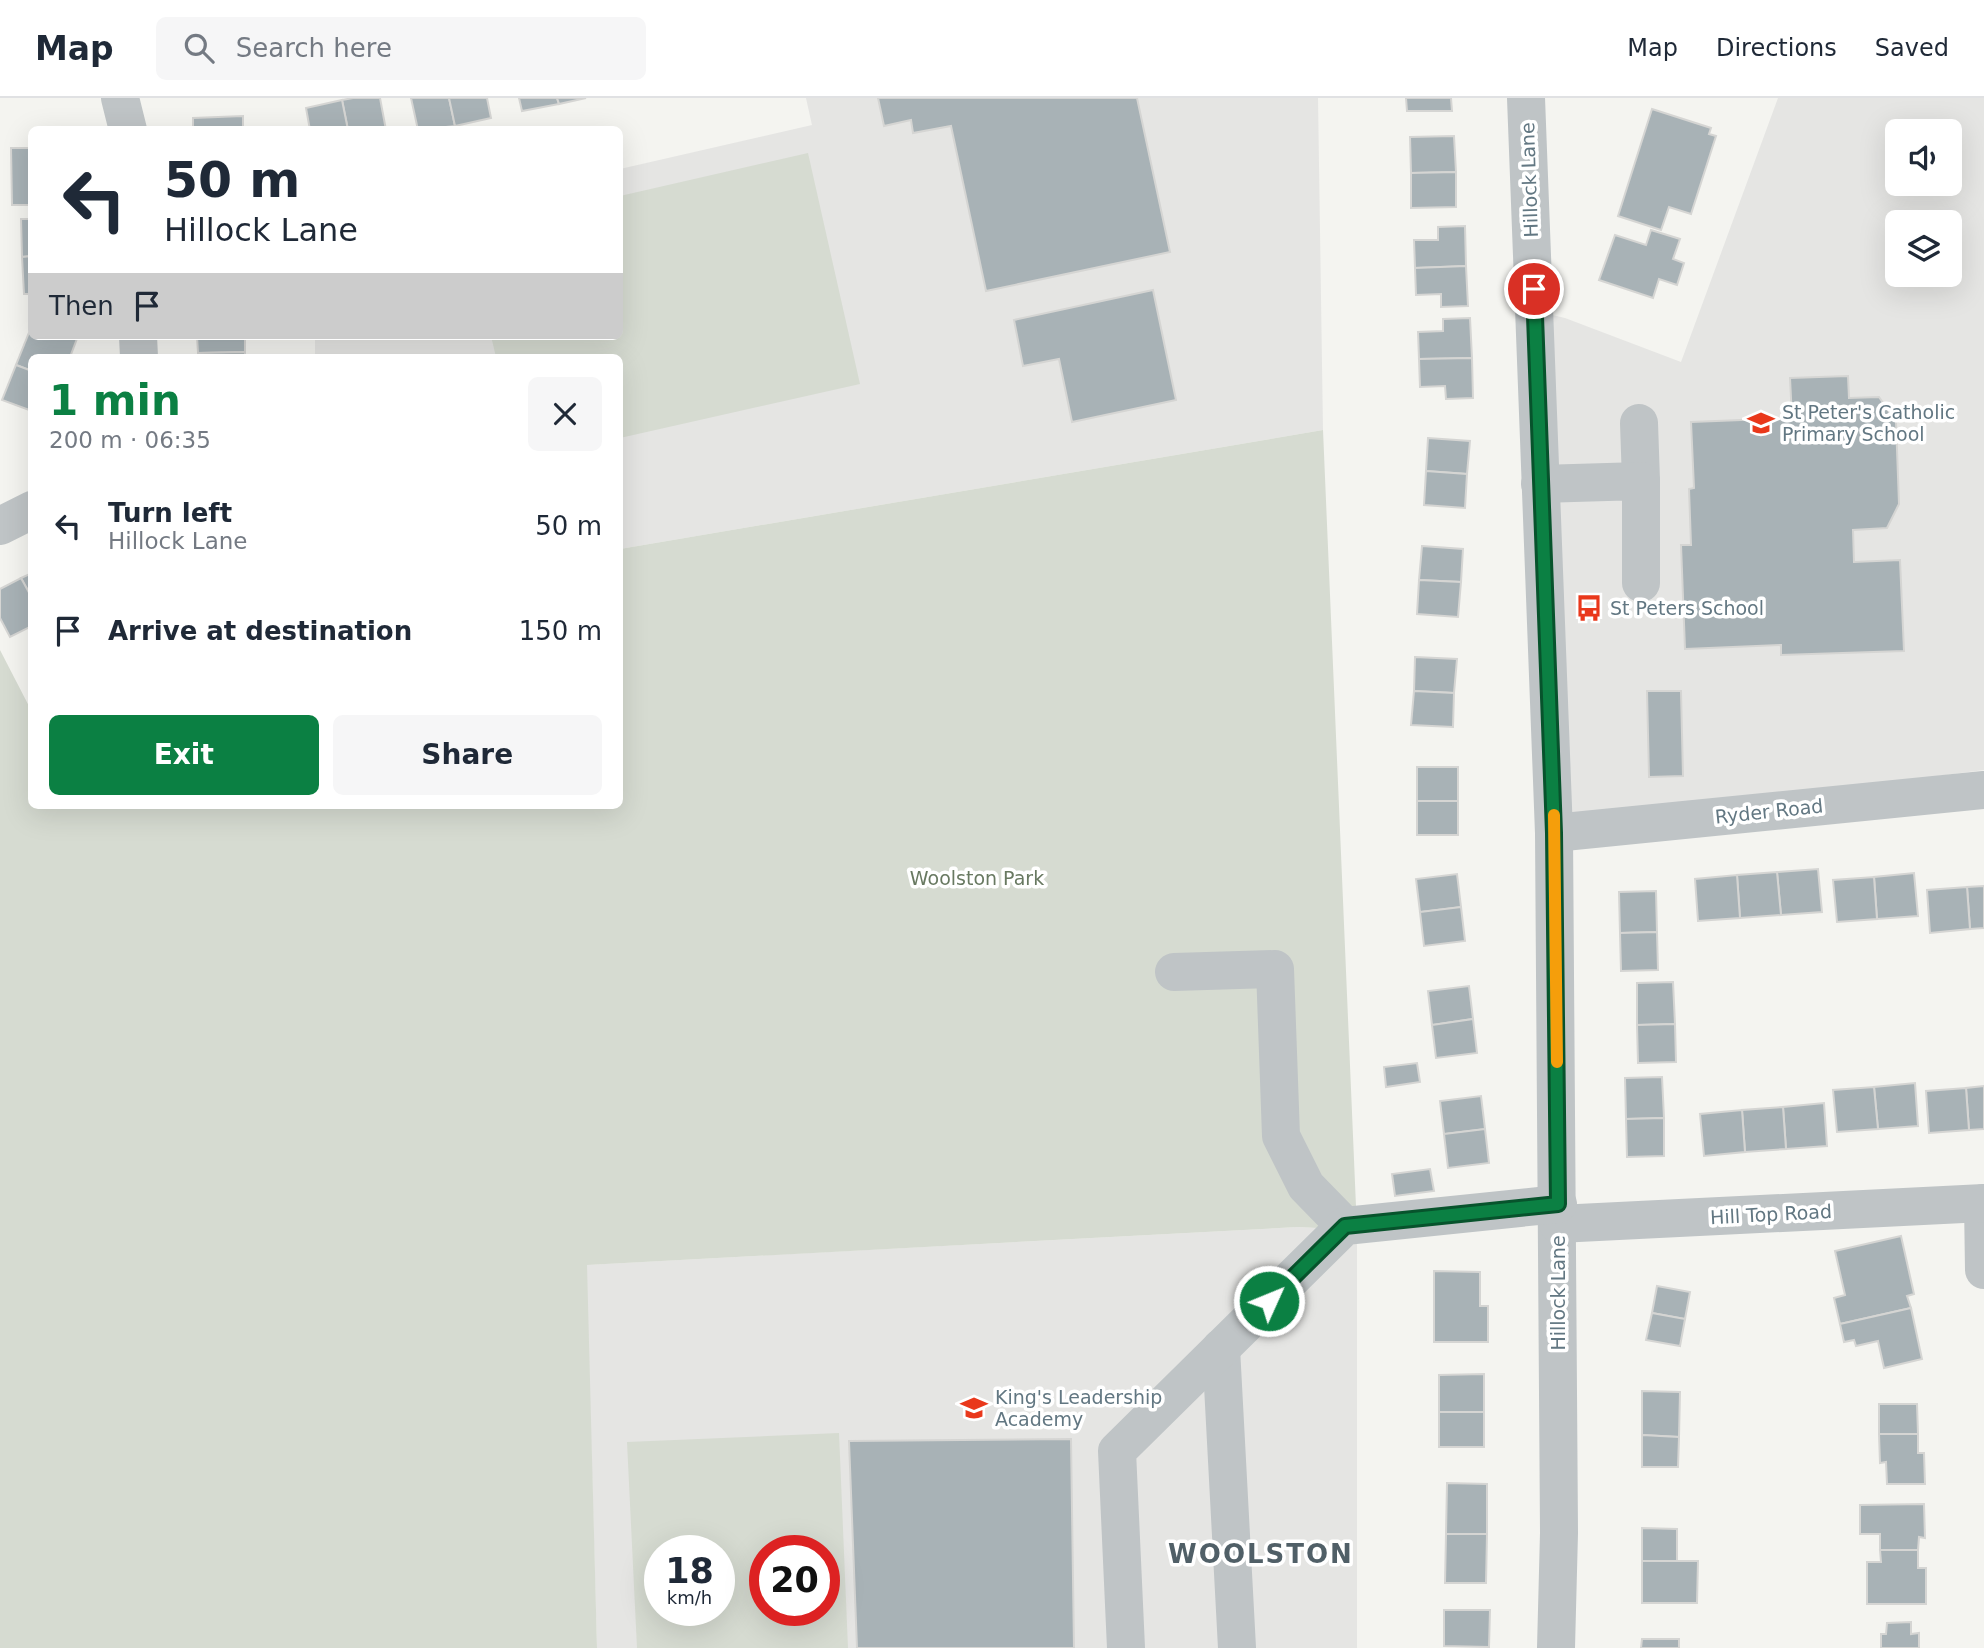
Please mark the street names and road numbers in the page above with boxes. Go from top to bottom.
street label: Hillock Lane [1516,122,1542,238]
street label: Ryder Road [1714,794,1824,828]
street label: Hill Top Road [1710,1200,1832,1228]
street label: Hillock Lane [1547,1235,1569,1351]

